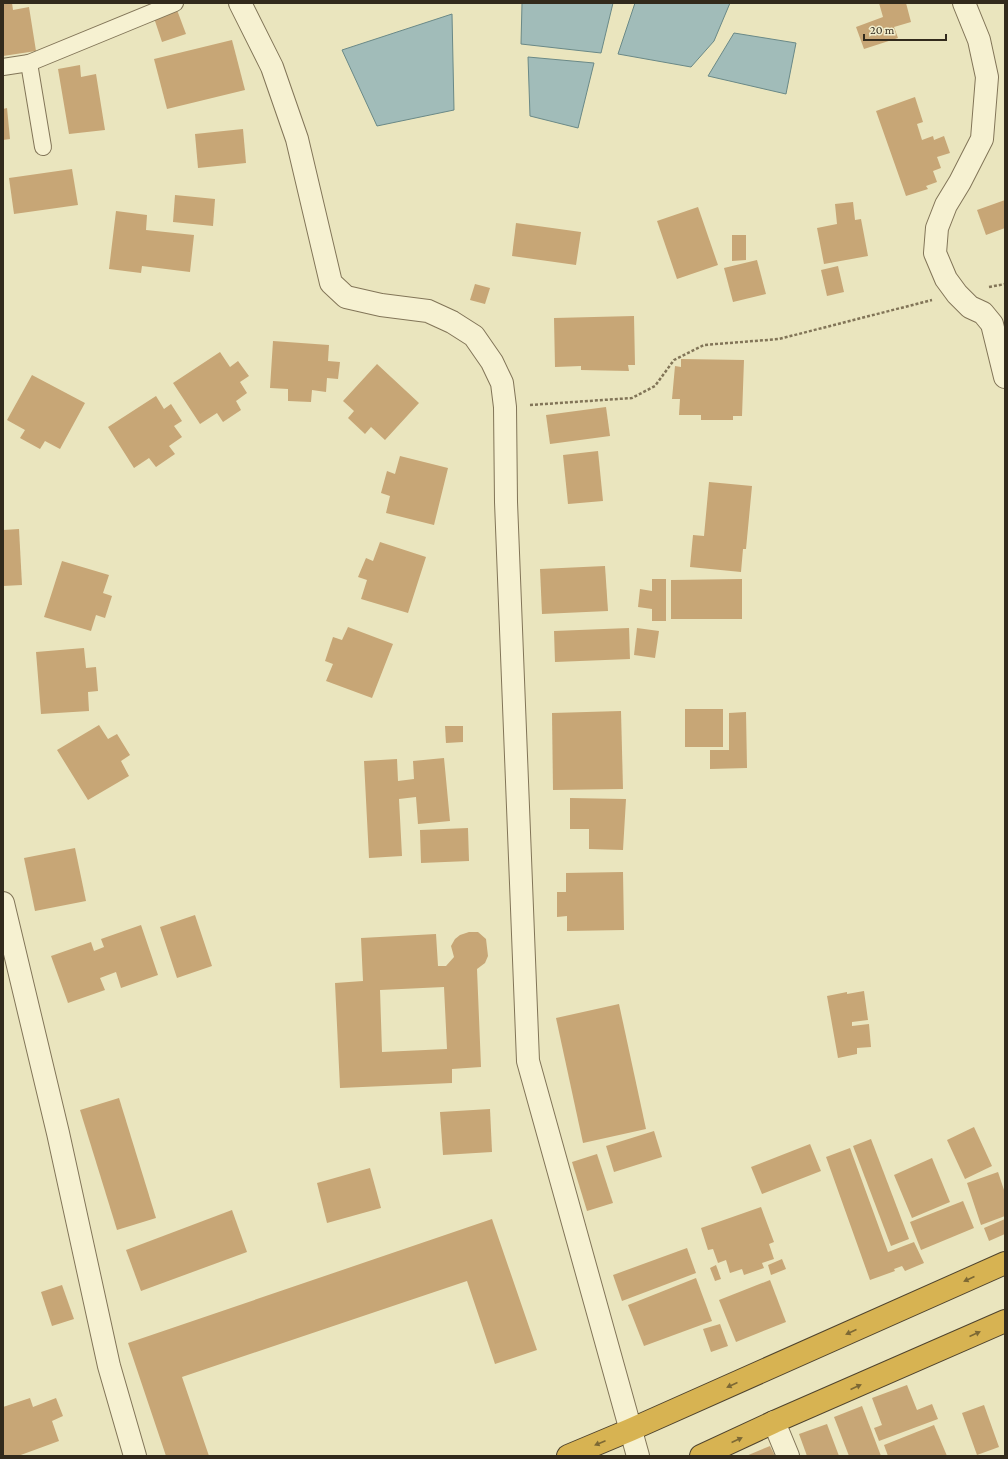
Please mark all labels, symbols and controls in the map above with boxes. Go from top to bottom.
scale bar [864,16,946,42]
text: 20 m [870,23,895,37]
one-way arrow [964,1276,975,1282]
one-way arrow [845,1329,856,1335]
one-way arrow [969,1331,980,1337]
one-way arrow [726,1382,737,1388]
one-way arrow [850,1383,862,1389]
one-way arrow [731,1437,743,1443]
one-way arrow [593,1440,605,1446]

